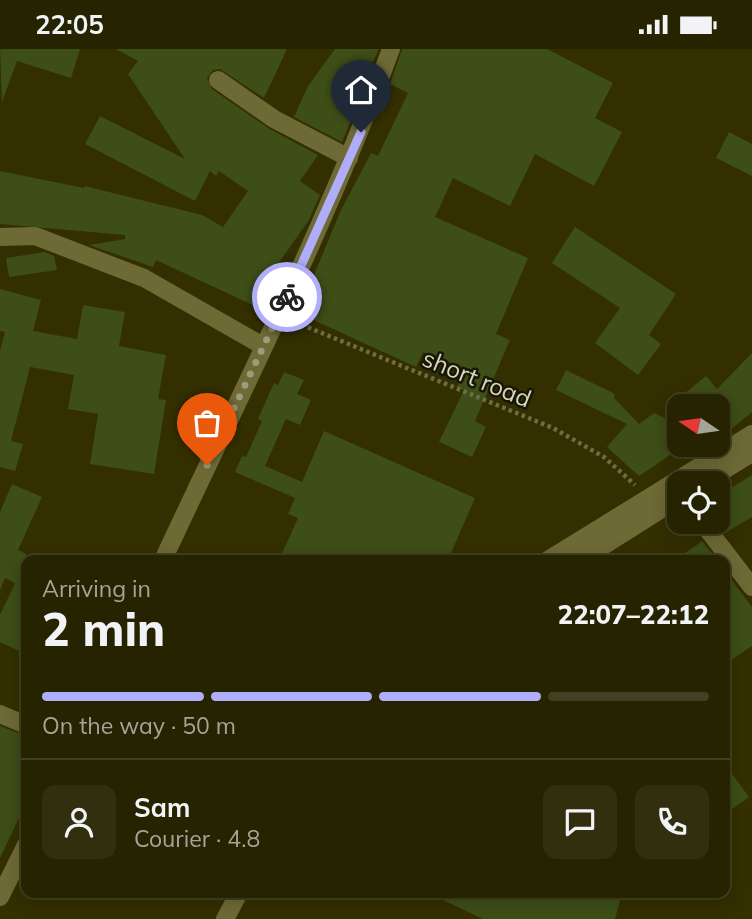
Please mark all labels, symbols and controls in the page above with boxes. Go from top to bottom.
text: 22:05 [35,8,104,41]
pin [331,60,391,132]
icon: home [342,71,380,109]
courier [252,262,322,332]
icon: bike [268,278,306,316]
street label: short road [418,343,536,413]
pin [177,393,237,465]
north arrow [667,394,730,457]
map controls [667,394,730,534]
icon: bag [188,404,226,442]
button: locate [667,471,730,534]
text: Arriving in [42,574,151,603]
text: 22:07–22:12 [558,598,709,631]
text: 2 min [42,600,165,658]
text: On the way · 50 m [42,711,236,740]
button: person [42,785,116,859]
button: chat [543,785,617,859]
button: phone [635,785,709,859]
text: Sam [134,791,190,824]
text: Courier · 4.8 [134,824,260,853]

